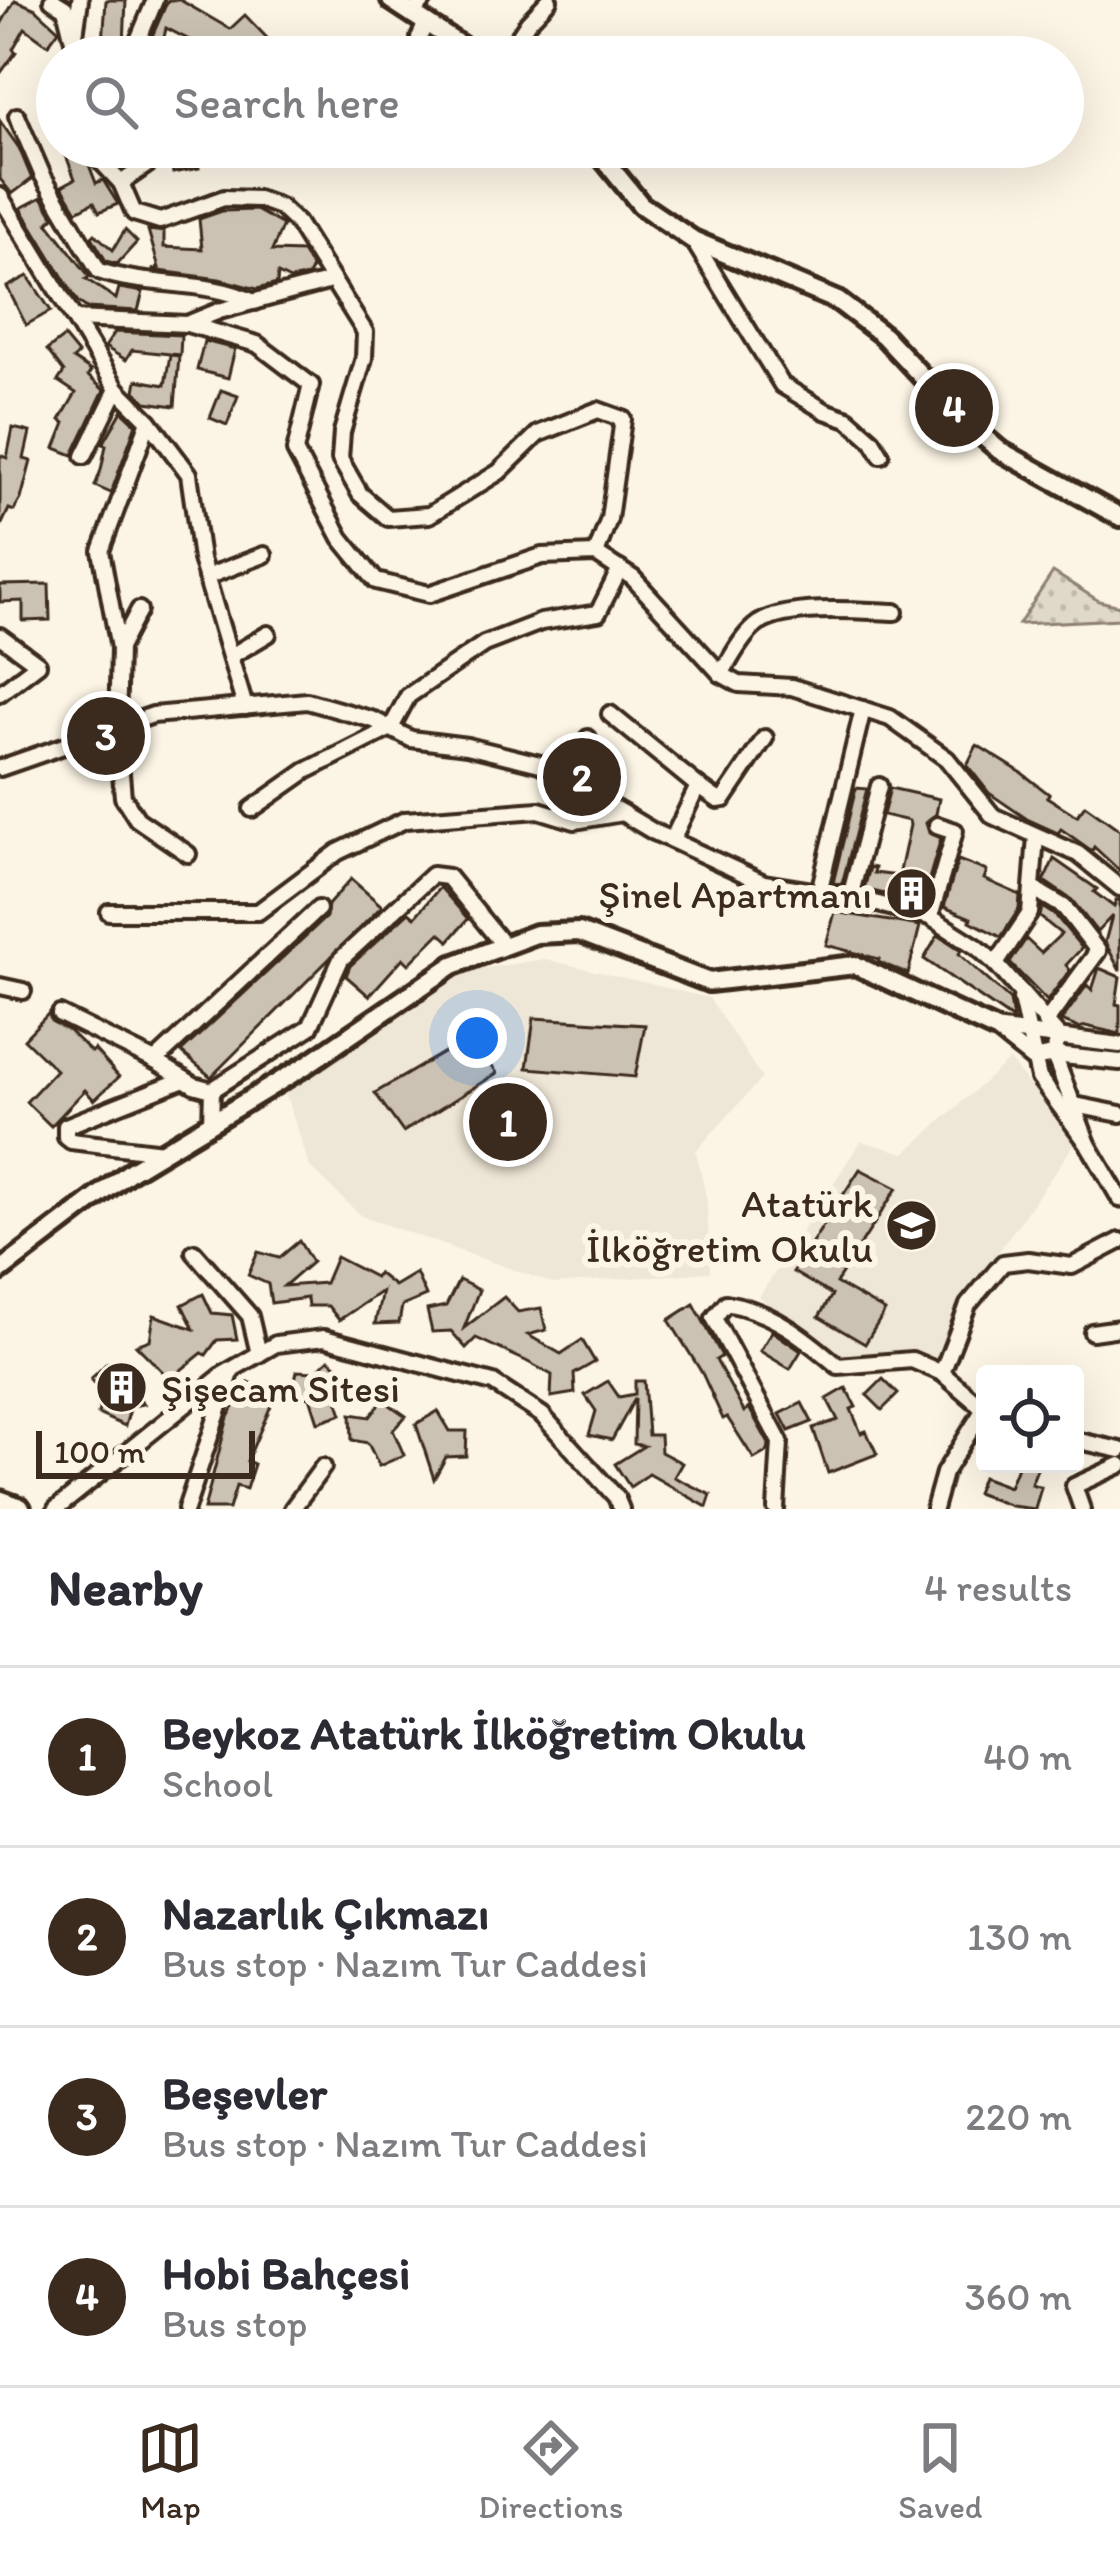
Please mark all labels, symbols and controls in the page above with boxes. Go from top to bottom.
search box [36,36,1084,168]
icon: search [78,69,144,135]
text: Search here [174,75,400,129]
pin: 4 [915,363,993,453]
pin: 3 [67,691,145,781]
pin: 2 [543,732,621,822]
building icon: Şinel Apartmanı [883,866,939,922]
place label: Şinel Apartmanı [599,871,872,918]
your location [447,1008,507,1068]
pin: 1 [469,1077,547,1167]
place label: Atatürk İlköğretim Okulu [586,1180,873,1272]
school or university icon: Atatürk İlköğretim Okulu [884,1197,940,1253]
building icon: Şişecam Sitesi [94,1360,150,1416]
place label: Şişecam Sitesi [161,1365,400,1412]
map controls [976,1365,1084,1473]
button: locate [976,1365,1084,1473]
scale bar [36,1425,255,1478]
text: 100 m [54,1432,145,1471]
text: Nearby [48,1557,203,1618]
text: 4 results [924,1564,1072,1611]
text: Beykoz Atatürk İlköğretim Okulu [162,1706,806,1760]
text: 1 [78,1733,96,1780]
text: 40 m [983,1733,1072,1780]
text: School [162,1760,273,1807]
text: Nazarlık Çıkmazı [162,1886,489,1940]
text: 2 [77,1913,97,1960]
text: 130 m [967,1913,1072,1960]
text: Bus stop · Nazım Tur Caddesi [162,1940,648,1987]
text: Beşevler [162,2066,327,2120]
text: 3 [76,2093,98,2140]
text: 220 m [965,2093,1072,2140]
text: Bus stop · Nazım Tur Caddesi [162,2120,648,2167]
text: Hobi Bahçesi [162,2246,410,2300]
text: 4 [75,2273,99,2320]
text: 360 m [965,2273,1072,2320]
text: Bus stop [162,2300,307,2347]
tab: Map [137,2415,203,2526]
tab: Directions [478,2415,623,2526]
tab: Saved [898,2415,983,2526]

